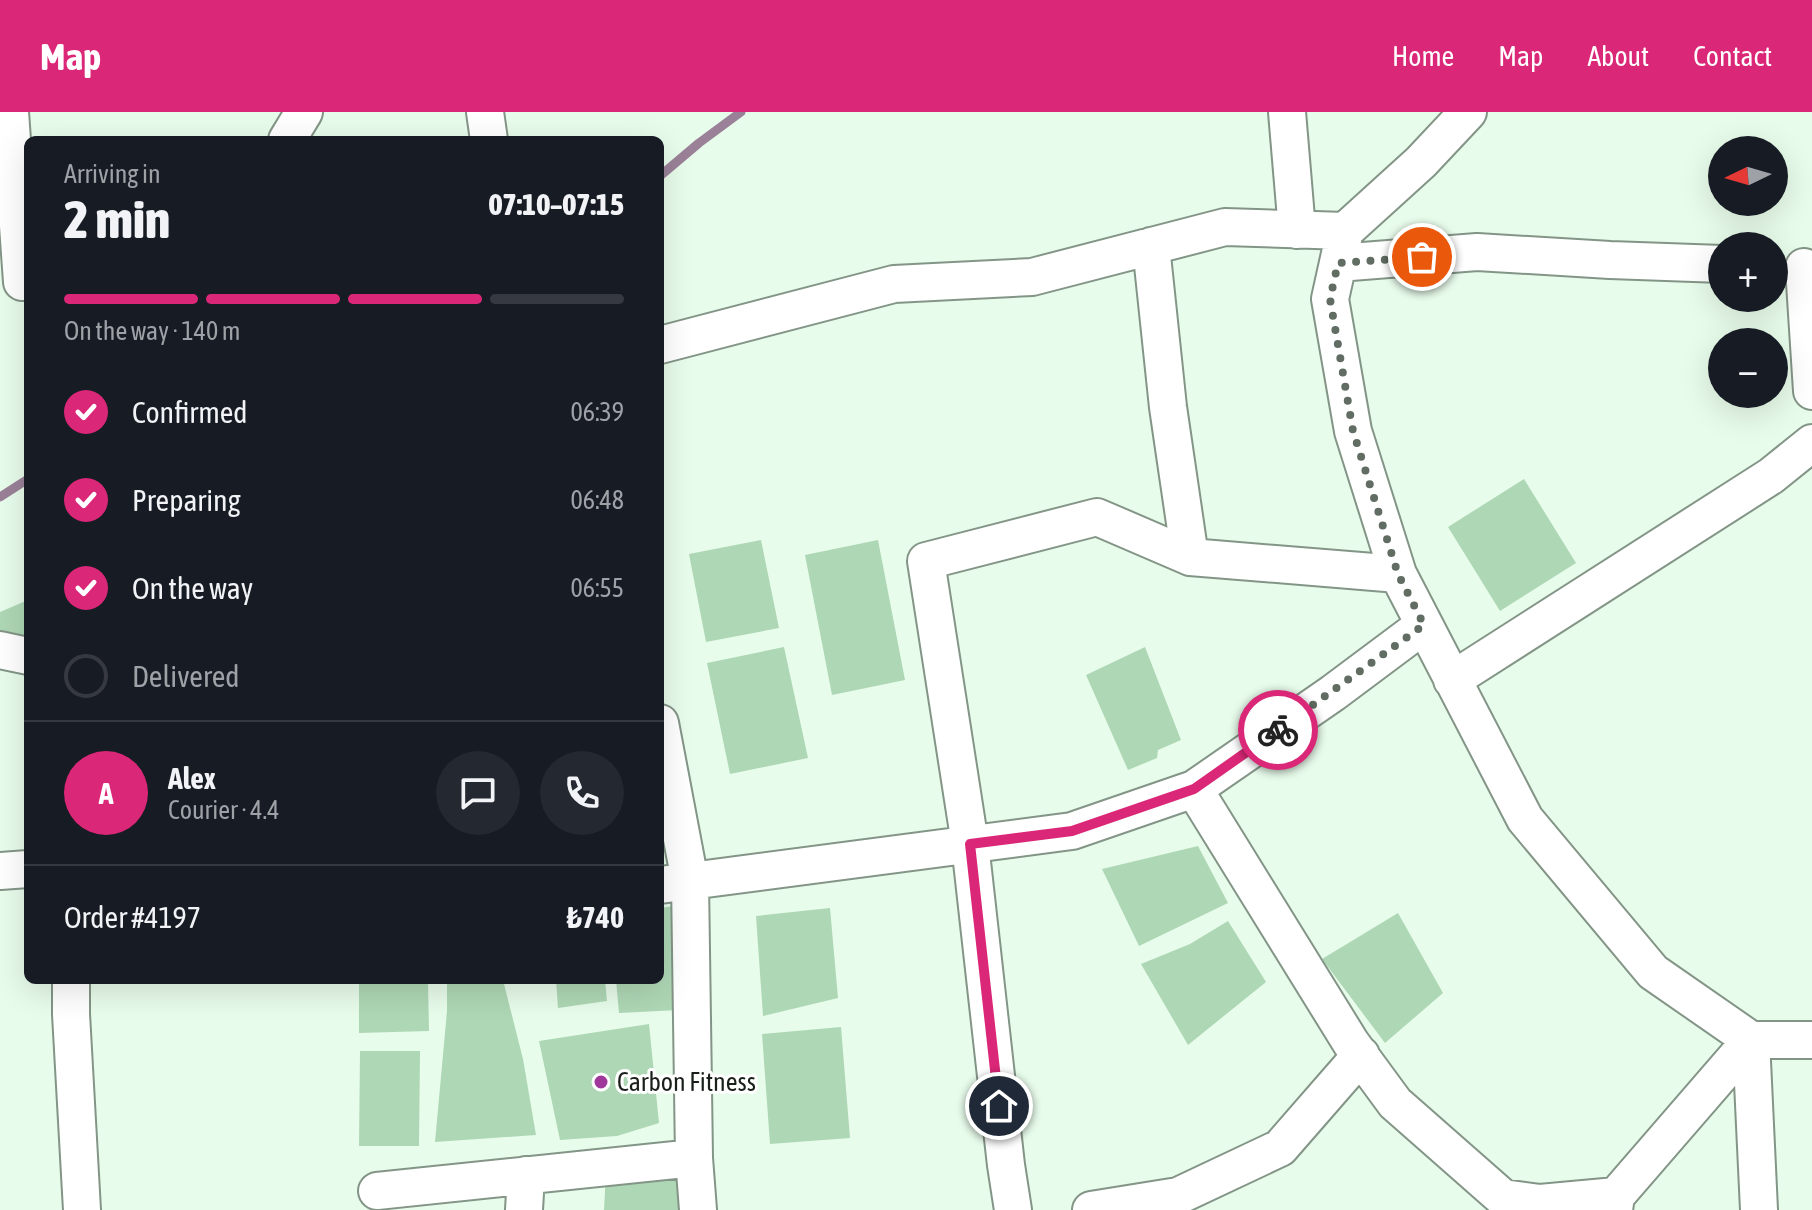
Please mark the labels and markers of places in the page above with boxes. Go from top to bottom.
pin [1388,223,1456,291]
place label: Carbon Fitness [617,1067,756,1097]
pin [965,1072,1033,1140]
marker: Carbon Fitness [592,1073,610,1091]

